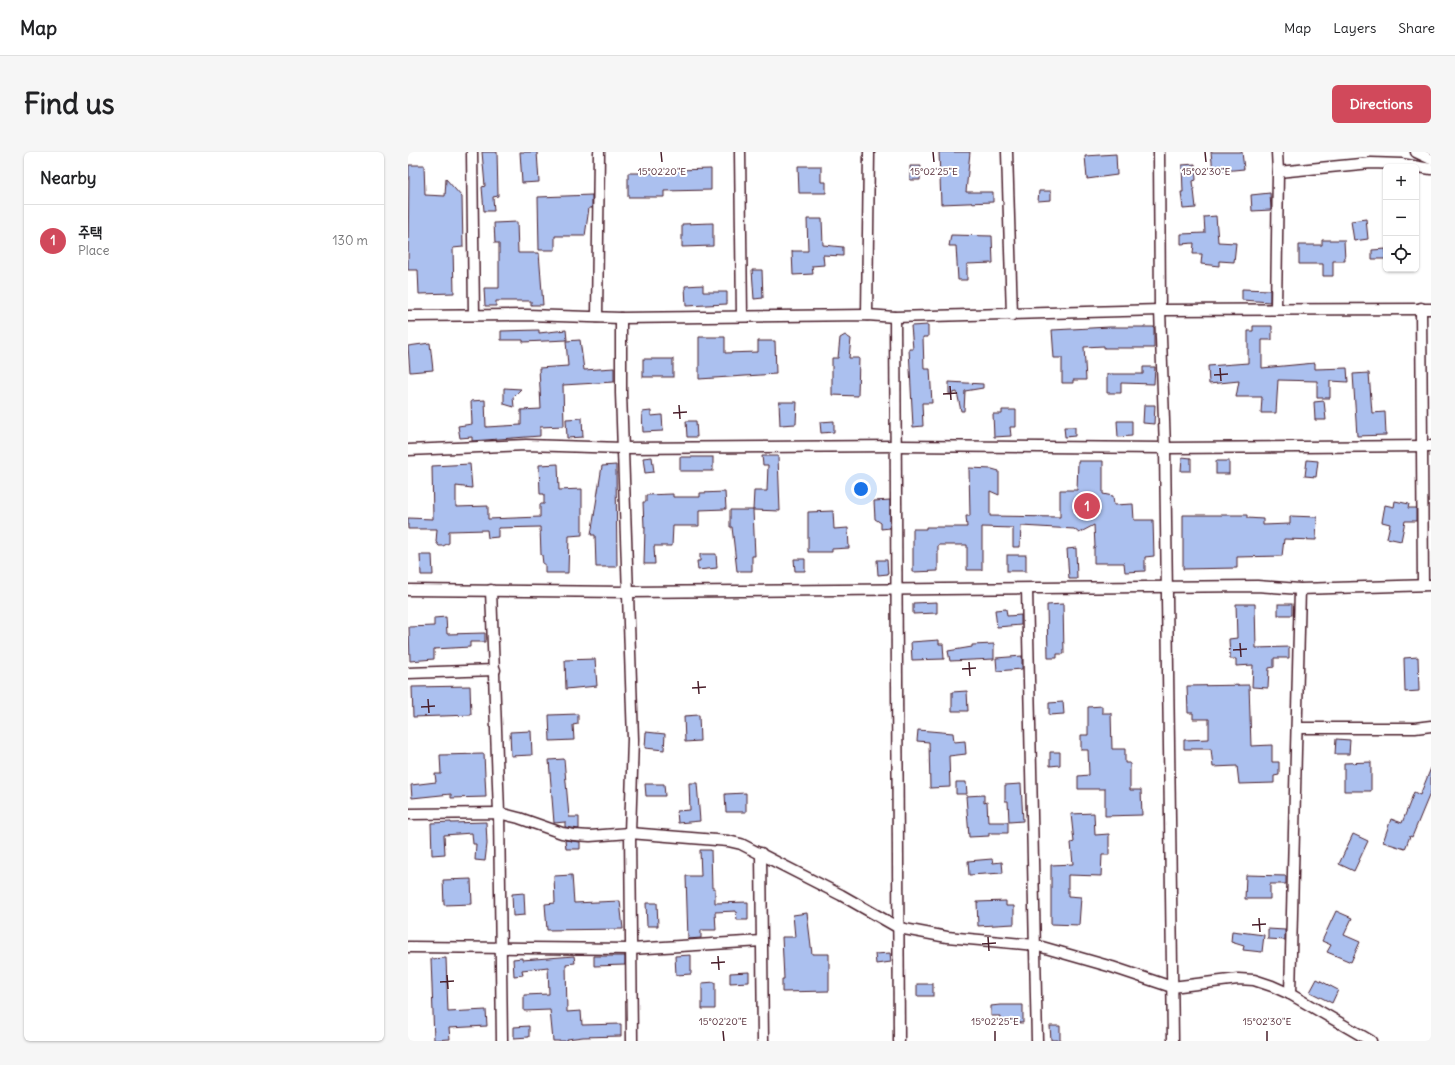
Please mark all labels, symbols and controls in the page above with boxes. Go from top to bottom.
text: Map [20,16,57,40]
text: Map [1284,19,1311,37]
text: Layers [1333,19,1376,37]
text: Share [1398,19,1435,37]
button: Directions [1332,85,1431,123]
text: Find us [24,86,115,122]
map controls [1383,164,1419,272]
button: + [1383,164,1419,200]
text: 15°02'20"E [638,165,686,178]
text: 15°02'25"E [910,165,958,178]
text: 15°02'30"E [1182,165,1230,178]
text: Nearby [40,167,96,189]
button: − [1383,200,1419,236]
text: 주택 [78,222,102,241]
text: 1 [50,232,56,249]
text: 130 m [332,232,368,249]
button: locate [1383,236,1419,272]
text: Place [78,242,109,259]
your location [851,479,871,499]
pin: 1 [1074,491,1100,521]
text: 15°02'20"E [699,1015,747,1028]
text: 15°02'25"E [971,1015,1019,1028]
text: 15°02'30"E [1243,1015,1291,1028]

